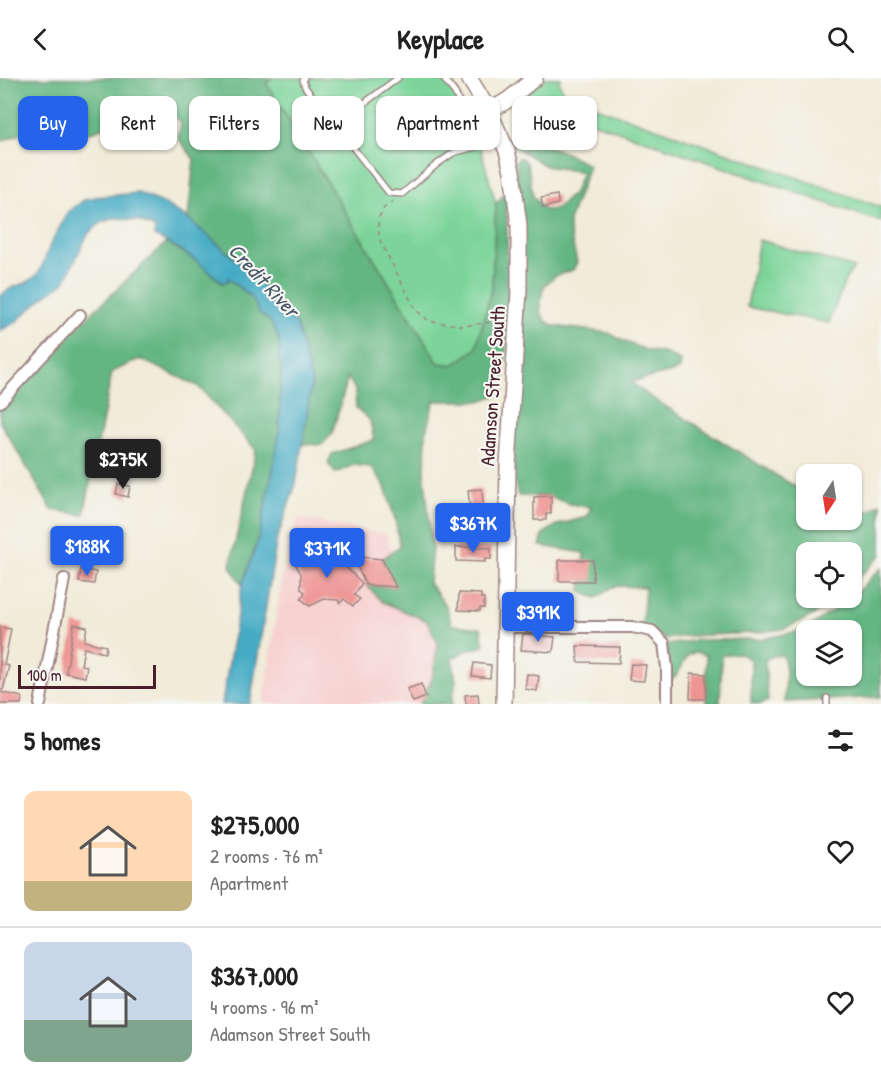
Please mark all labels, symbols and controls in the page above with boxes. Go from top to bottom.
text: Keyplace [397,21,484,57]
icon: back [24,23,57,56]
icon: search [824,23,857,56]
chip: Buy [18,96,88,150]
chip: Rent [100,96,177,150]
chip: Filters [189,96,280,150]
chip: New [292,96,364,150]
chip: Apartment [376,96,500,150]
chip: House [512,96,597,150]
water label: Credit River [222,236,308,326]
street label: Adamson Street South [473,305,511,467]
pin: $275K [81,439,165,490]
text: $275K [99,445,147,472]
north arrow [796,464,862,530]
map controls [796,464,862,686]
pin: $367K [431,503,515,554]
text: $367K [449,509,497,536]
pin: $188K [45,526,129,577]
pin: $371K [285,528,369,579]
text: $188K [64,532,110,559]
text: $371K [304,534,350,561]
button: locate [796,542,862,608]
pin: $391K [496,592,580,643]
text: $391K [516,598,560,625]
button: layers [796,620,862,686]
scale bar [18,662,156,690]
text: 100 m [27,664,62,686]
text: 5 homes [24,723,100,758]
icon: filters [824,724,857,757]
text: $275,000 [210,807,299,842]
icon: home [72,815,144,887]
icon: heart [824,835,857,868]
text: 2 rooms · 76 m² [210,842,323,869]
text: Apartment [210,869,288,896]
text: $367,000 [210,958,298,993]
icon: home [72,966,144,1038]
icon: heart [824,986,857,1019]
text: 4 rooms · 96 m² [210,993,319,1020]
text: Adamson Street South [210,1020,370,1047]

